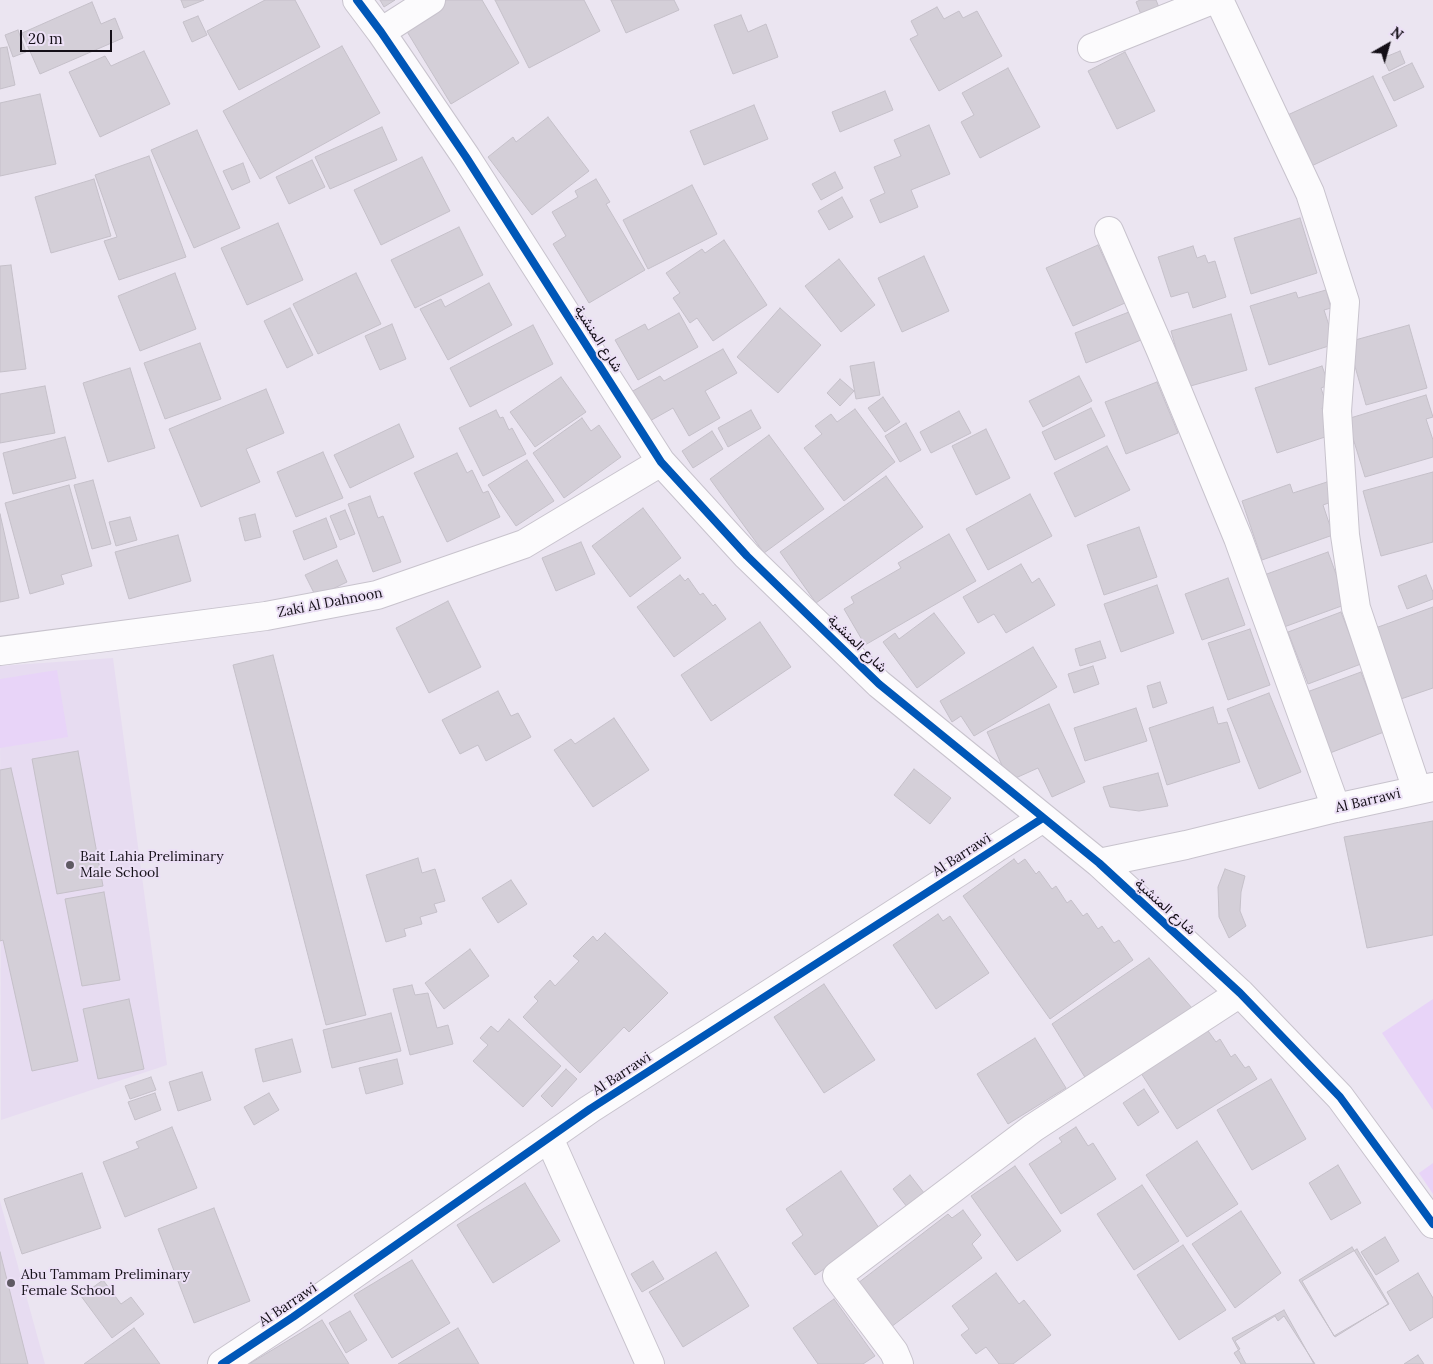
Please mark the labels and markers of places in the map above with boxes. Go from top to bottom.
place label: Bait Lahia Preliminary Male School [80,849,224,882]
marker: Bait Lahia Preliminary Male School [64,859,76,871]
place label: Abu Tammam Preliminary Female School [21,1267,190,1300]
marker: Abu Tammam Preliminary Female School [5,1277,17,1289]

